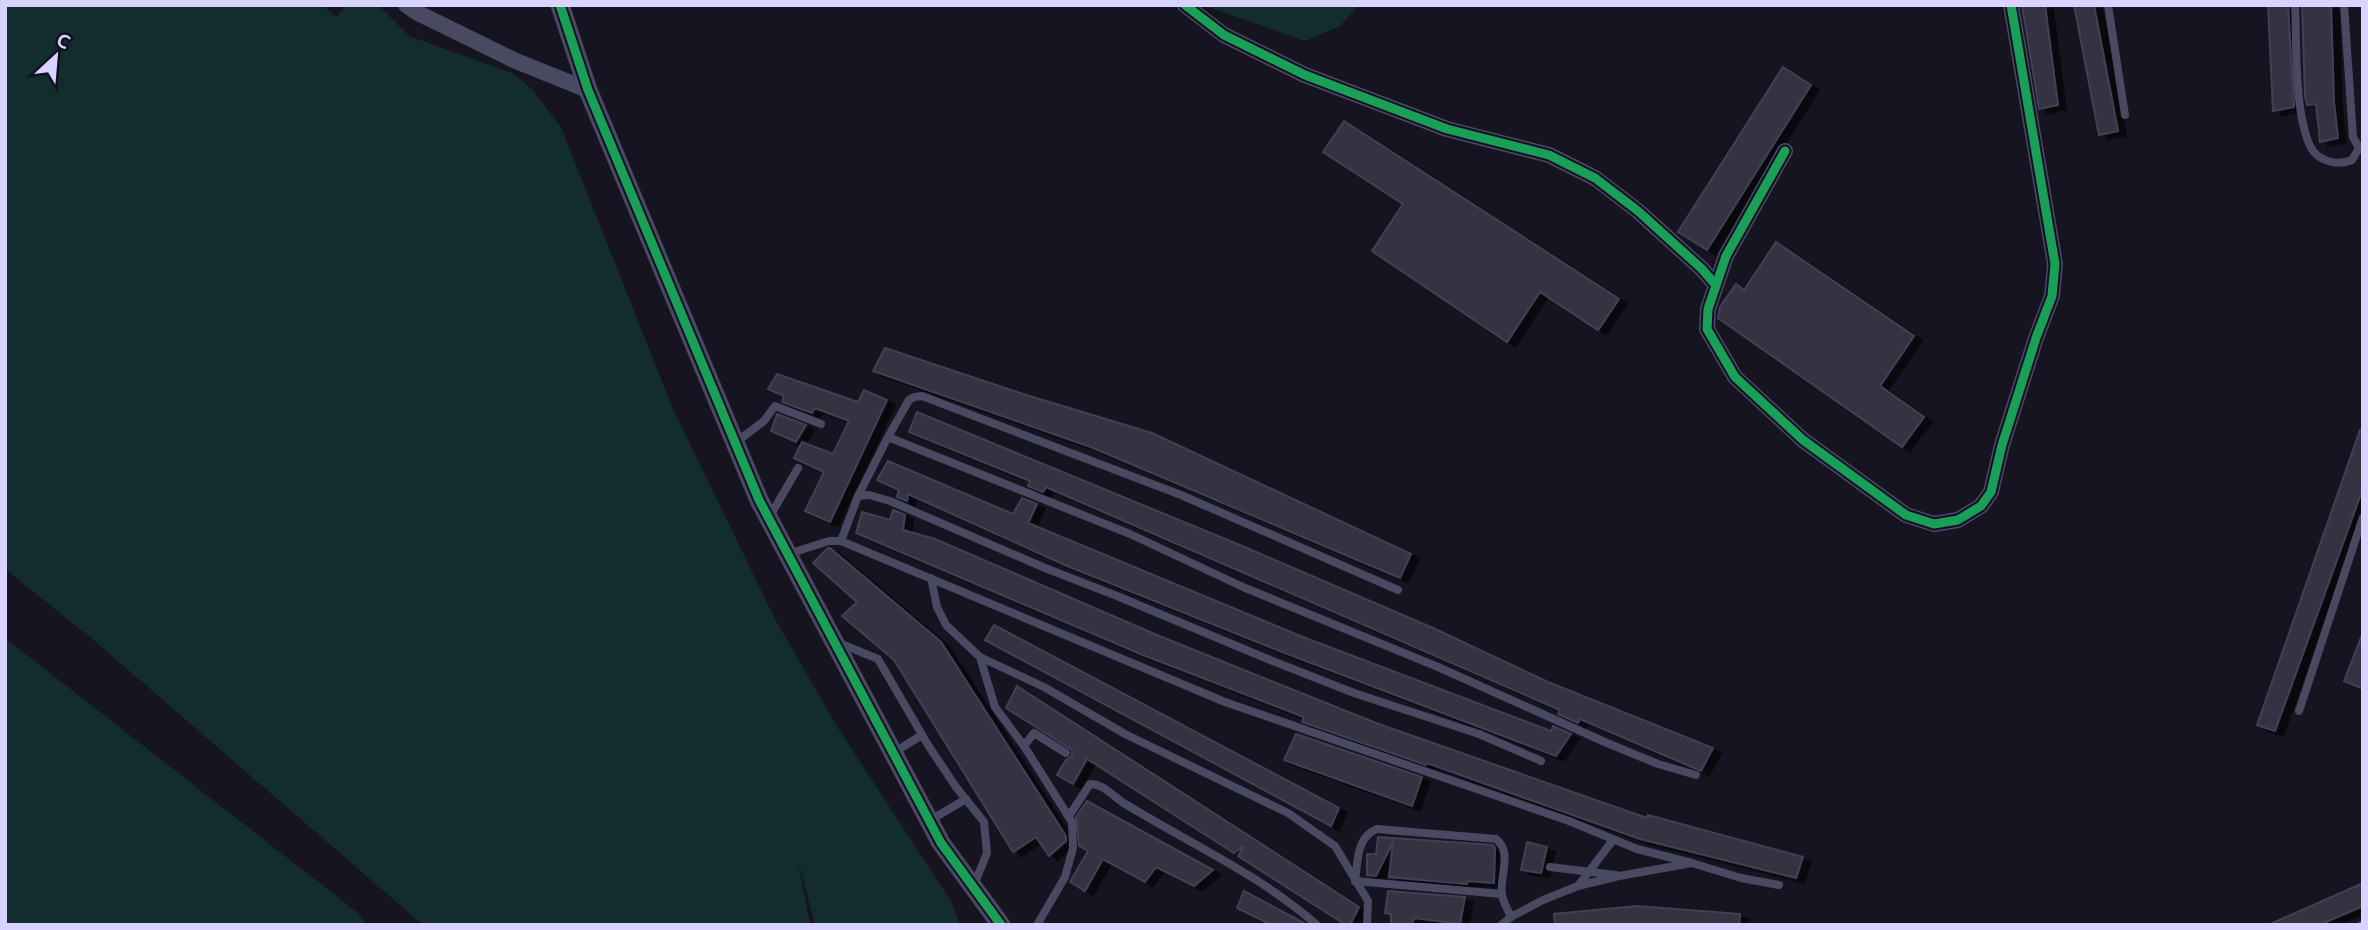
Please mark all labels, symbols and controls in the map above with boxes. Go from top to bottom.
north arrow [21,21,91,91]
text: С [53,28,74,53]

